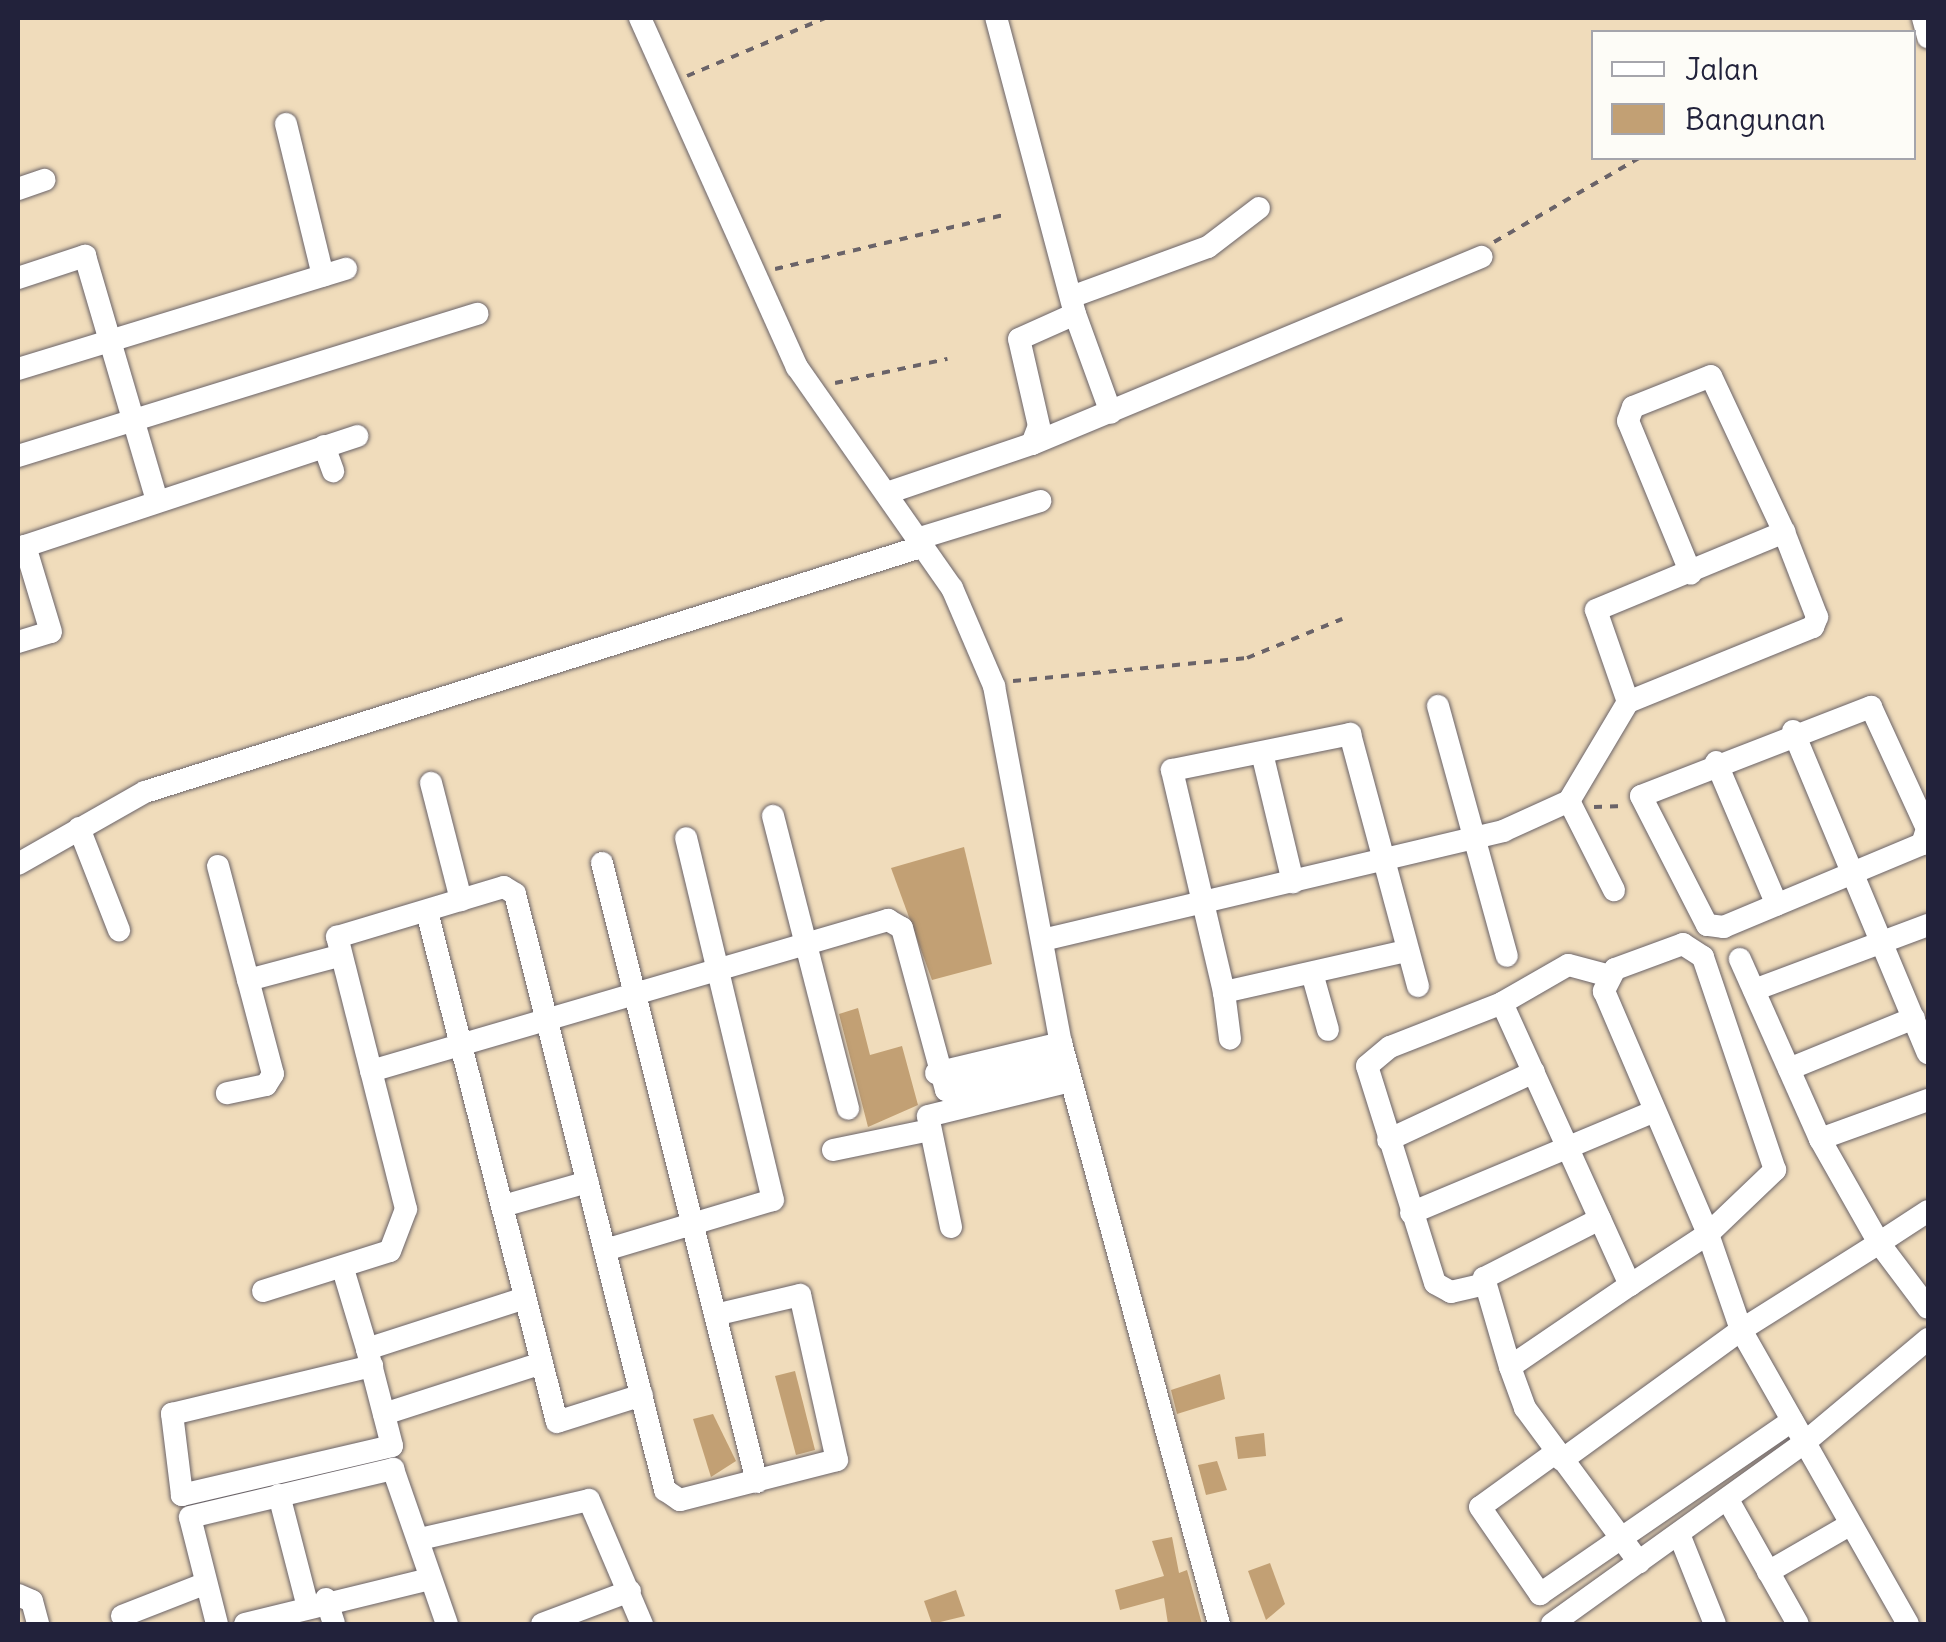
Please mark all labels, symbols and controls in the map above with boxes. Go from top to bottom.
legend [1591,30,1916,160]
text: Jalan [1685,50,1759,88]
text: Bangunan [1685,100,1825,138]

